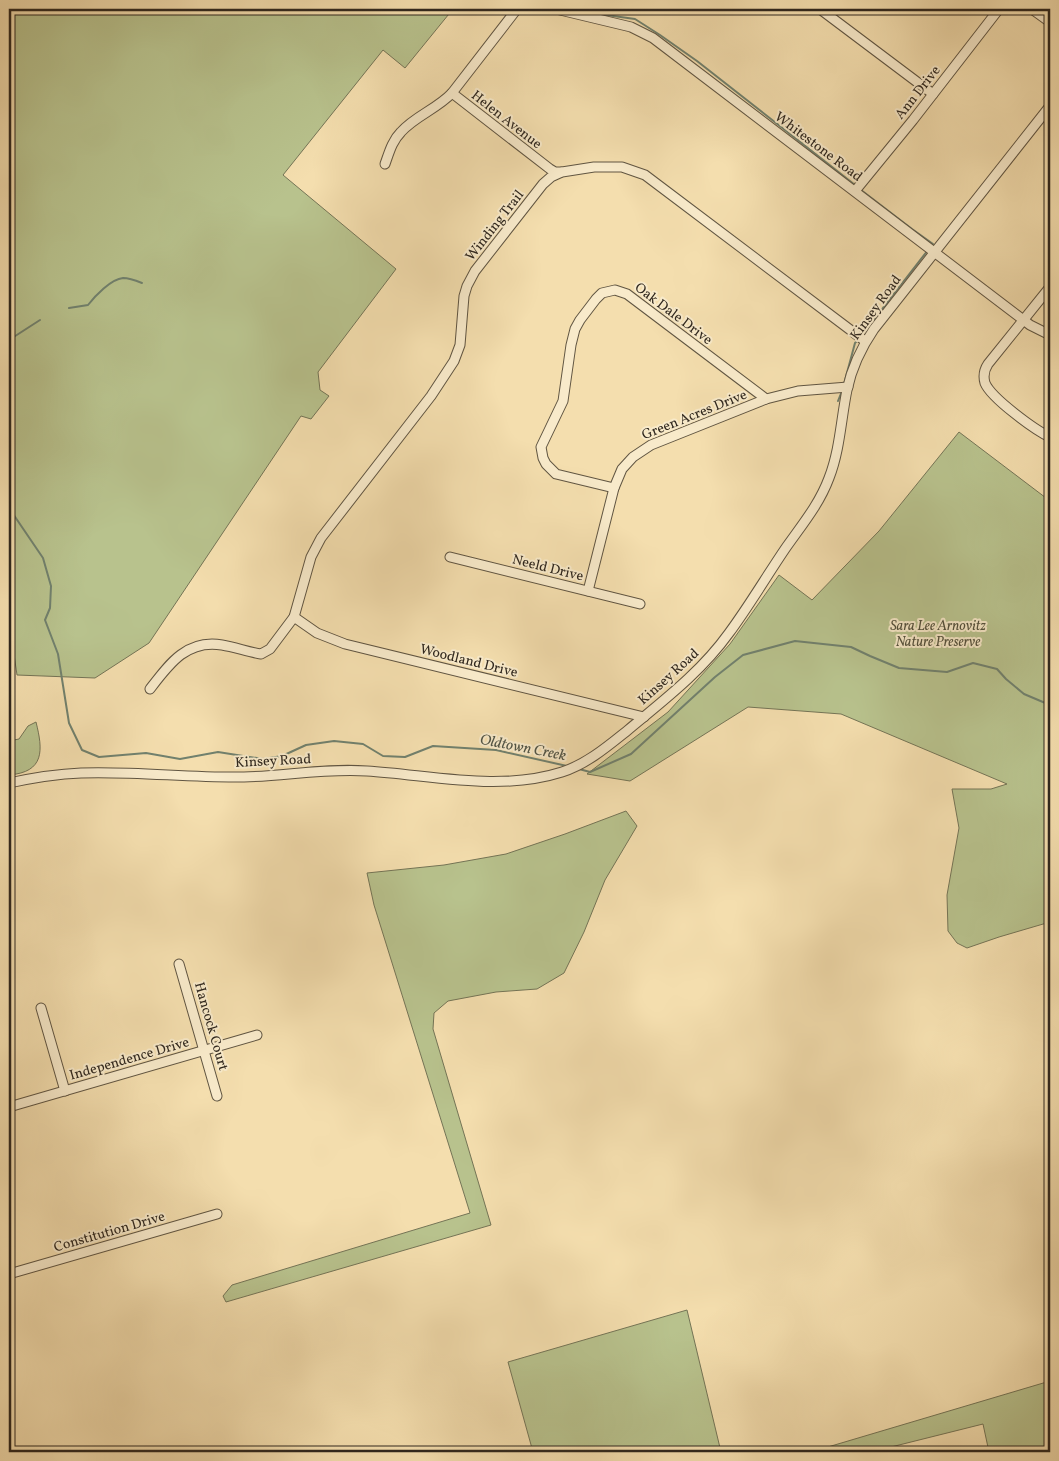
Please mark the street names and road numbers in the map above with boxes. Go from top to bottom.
street label: Ann Drive [891,62,945,124]
street label: Helen Avenue [467,87,546,154]
street label: Whitestone Road [770,108,866,187]
street label: Winding Trail [462,187,529,265]
street label: Kinsey Road [846,271,906,344]
street label: Oak Dale Drive [630,279,716,350]
street label: Green Acres Drive [639,385,750,445]
street label: Neeld Drive [510,550,586,587]
street label: Woodland Drive [418,640,520,683]
street label: Kinsey Road [634,645,704,710]
street label: Kinsey Road [235,750,312,773]
street label: Hancock Court [189,980,232,1073]
street label: Independence Drive [67,1033,192,1086]
street label: Constitution Drive [52,1207,168,1257]

